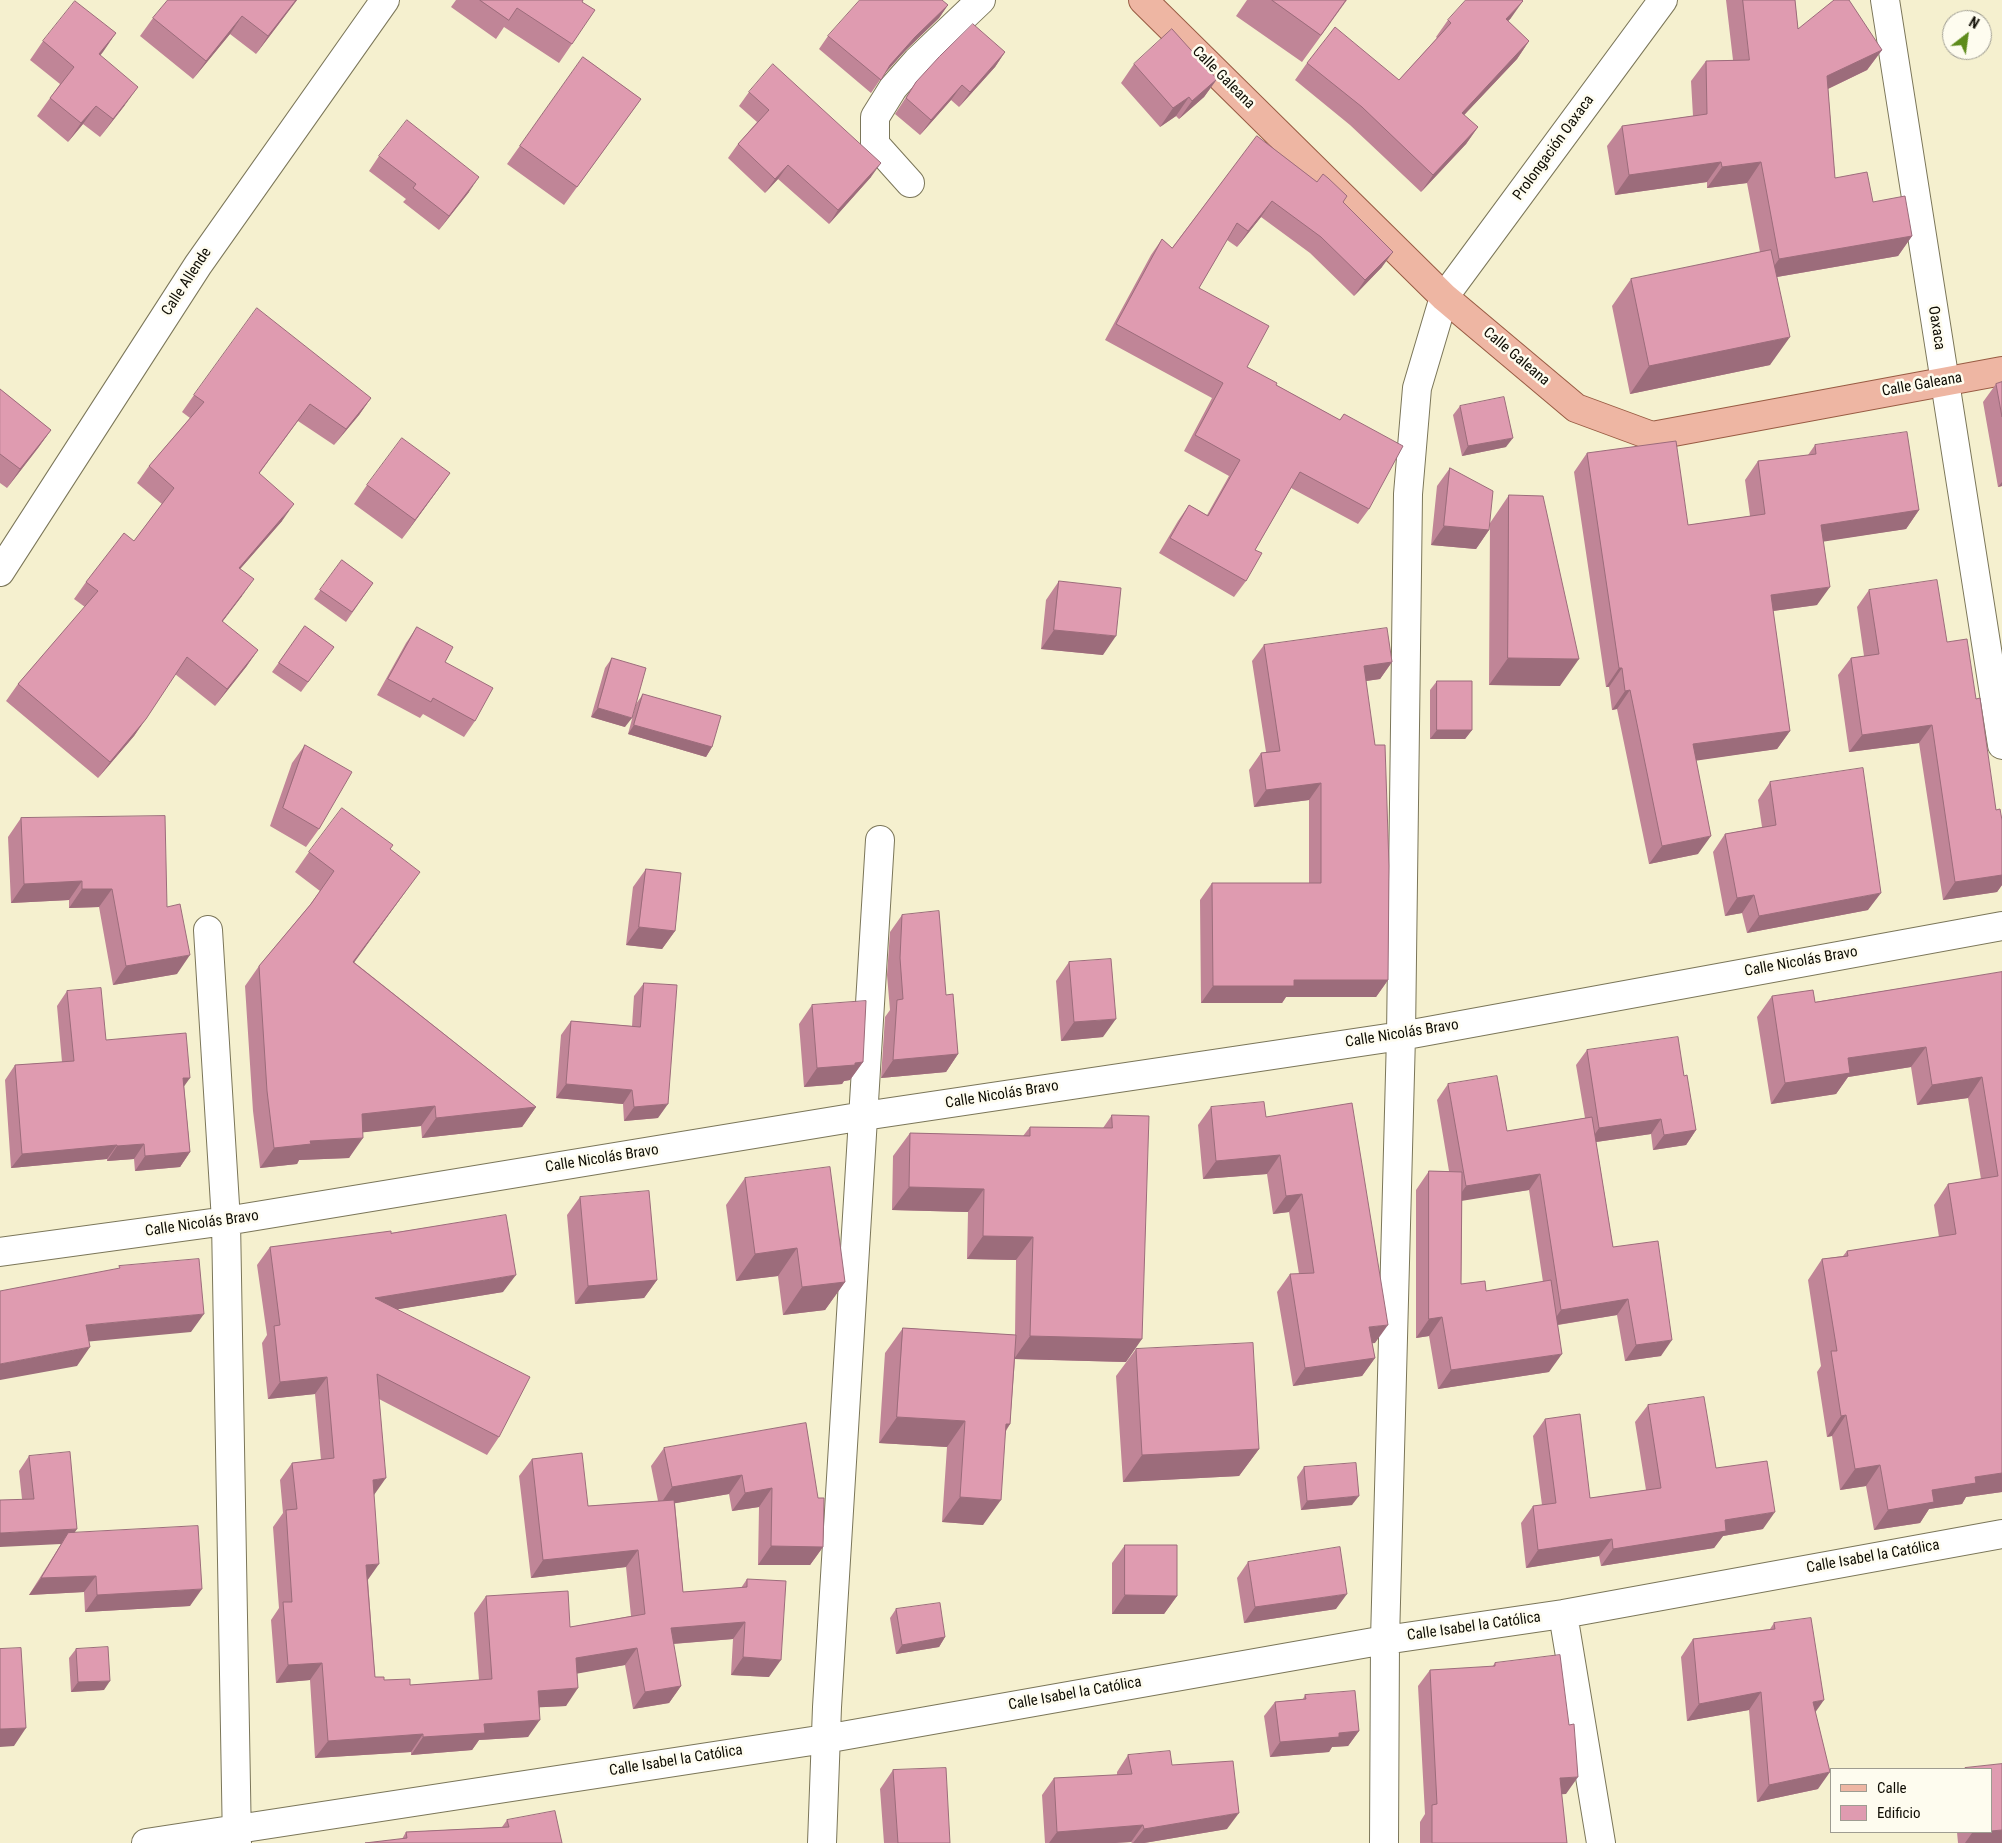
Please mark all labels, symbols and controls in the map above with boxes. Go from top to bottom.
north arrow [1942,10,1992,60]
text: N [1966,14,1982,32]
street label: Calle Galeana [1188,43,1258,113]
street label: Prolongación Oaxaca [1510,92,1598,204]
street label: Calle Allende [158,245,216,319]
street label: Oaxaca [1924,305,1948,351]
street label: Calle Galeana [1479,324,1553,390]
street label: Calle Galeana [1880,369,1964,401]
street label: Calle Nicolás Bravo [1743,943,1859,981]
street label: Calle Nicolás Bravo [1344,1016,1460,1052]
street label: Calle Nicolás Bravo [944,1077,1060,1113]
street label: Calle Nicolás Bravo [544,1141,660,1177]
street label: Calle Nicolás Bravo [144,1207,260,1241]
street label: Calle Isabel la Católica [1805,1536,1941,1578]
street label: Calle Isabel la Católica [1406,1609,1542,1645]
street label: Calle Isabel la Católica [1007,1673,1143,1715]
street label: Calle Isabel la Católica [608,1742,744,1780]
legend [1830,1768,1992,1833]
text: Calle [1877,1779,1907,1797]
text: Edificio [1877,1804,1920,1822]

